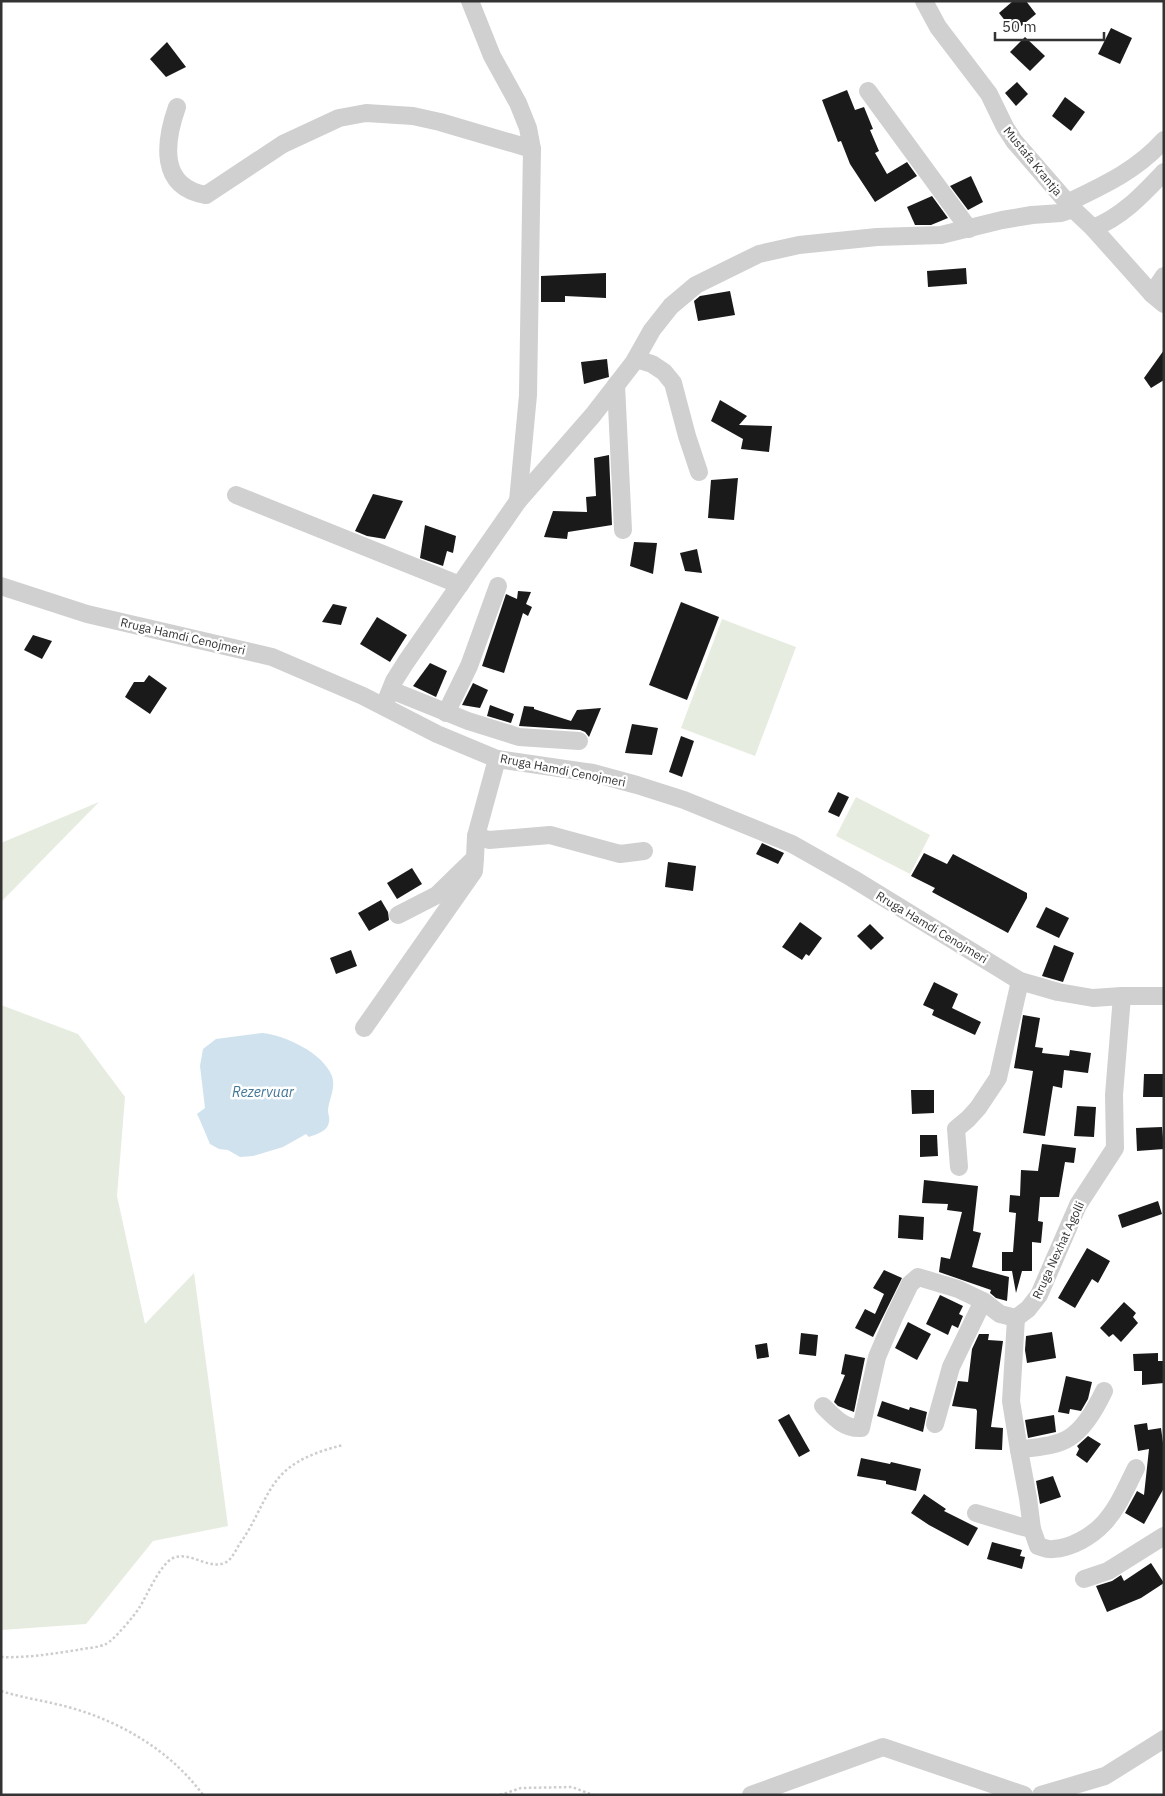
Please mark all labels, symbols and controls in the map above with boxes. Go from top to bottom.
scale bar [995,10,1104,42]
text: 50 m [1002,17,1037,36]
street label: Mustafa Krantja [1000,123,1066,199]
street label: Rruga Hamdi Cenojmeri [119,614,247,658]
street label: Rruga Hamdi Cenojmeri [499,750,627,790]
street label: Rruga Hamdi Cenojmeri [873,888,991,966]
water label: Rezervuar [232,1083,295,1101]
street label: Rruga Nexhat Agolli [1029,1199,1087,1301]

